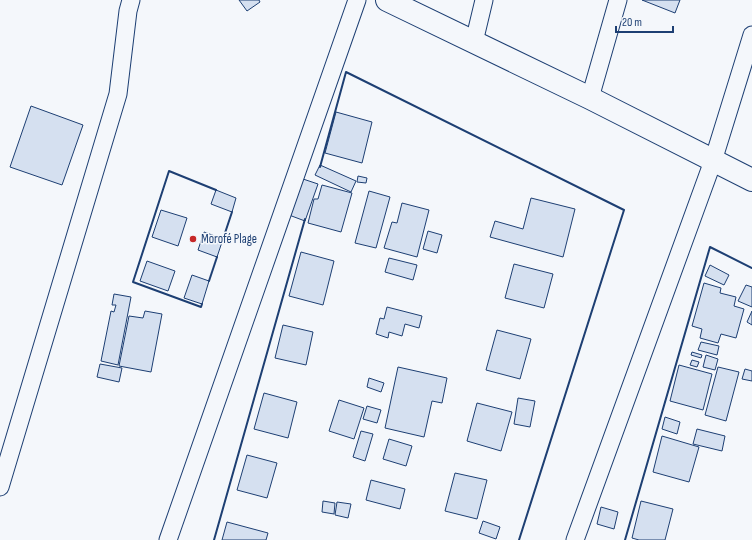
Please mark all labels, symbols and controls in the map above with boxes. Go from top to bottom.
scale bar [616,8,673,34]
text: 20 m [622,15,642,30]
place label: Morofé Plage [201,231,257,247]
marker: Morofé Plage [188,234,198,244]

